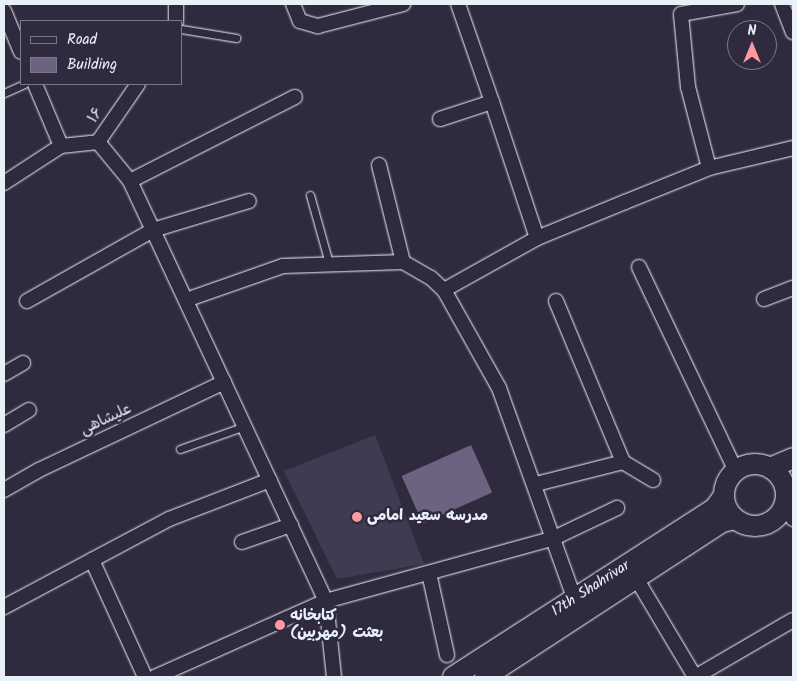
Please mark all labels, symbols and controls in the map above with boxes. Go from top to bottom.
legend [20,20,182,85]
north arrow [727,20,777,70]
text: N [748,20,756,42]
text: Road [67,28,97,52]
text: Building [67,53,117,77]
street label: ۱۶ [84,105,108,127]
street label: علیشاهی [78,400,134,440]
place label: مدرسه سعید امامی [367,508,488,526]
marker: مدرسه سعید امامی [351,511,363,523]
street label: 17th Shahrivar [549,557,633,621]
place label: کتابخانه بعثت (مهربین) [290,607,383,642]
marker: کتابخانه بعثت (مهربین) [274,619,286,631]

